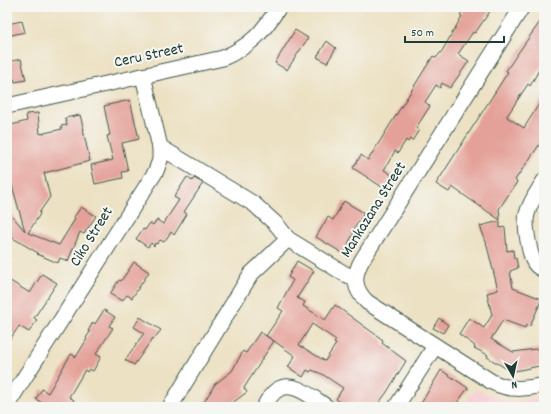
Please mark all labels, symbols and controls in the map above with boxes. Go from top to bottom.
scale bar [405,18,504,44]
text: 50 m [411,25,434,42]
street label: Ceru Street [112,37,186,75]
street label: Mankazana Street [335,157,413,262]
street label: Ciko Street [64,202,120,272]
north arrow [493,356,533,396]
text: N [510,376,518,392]

